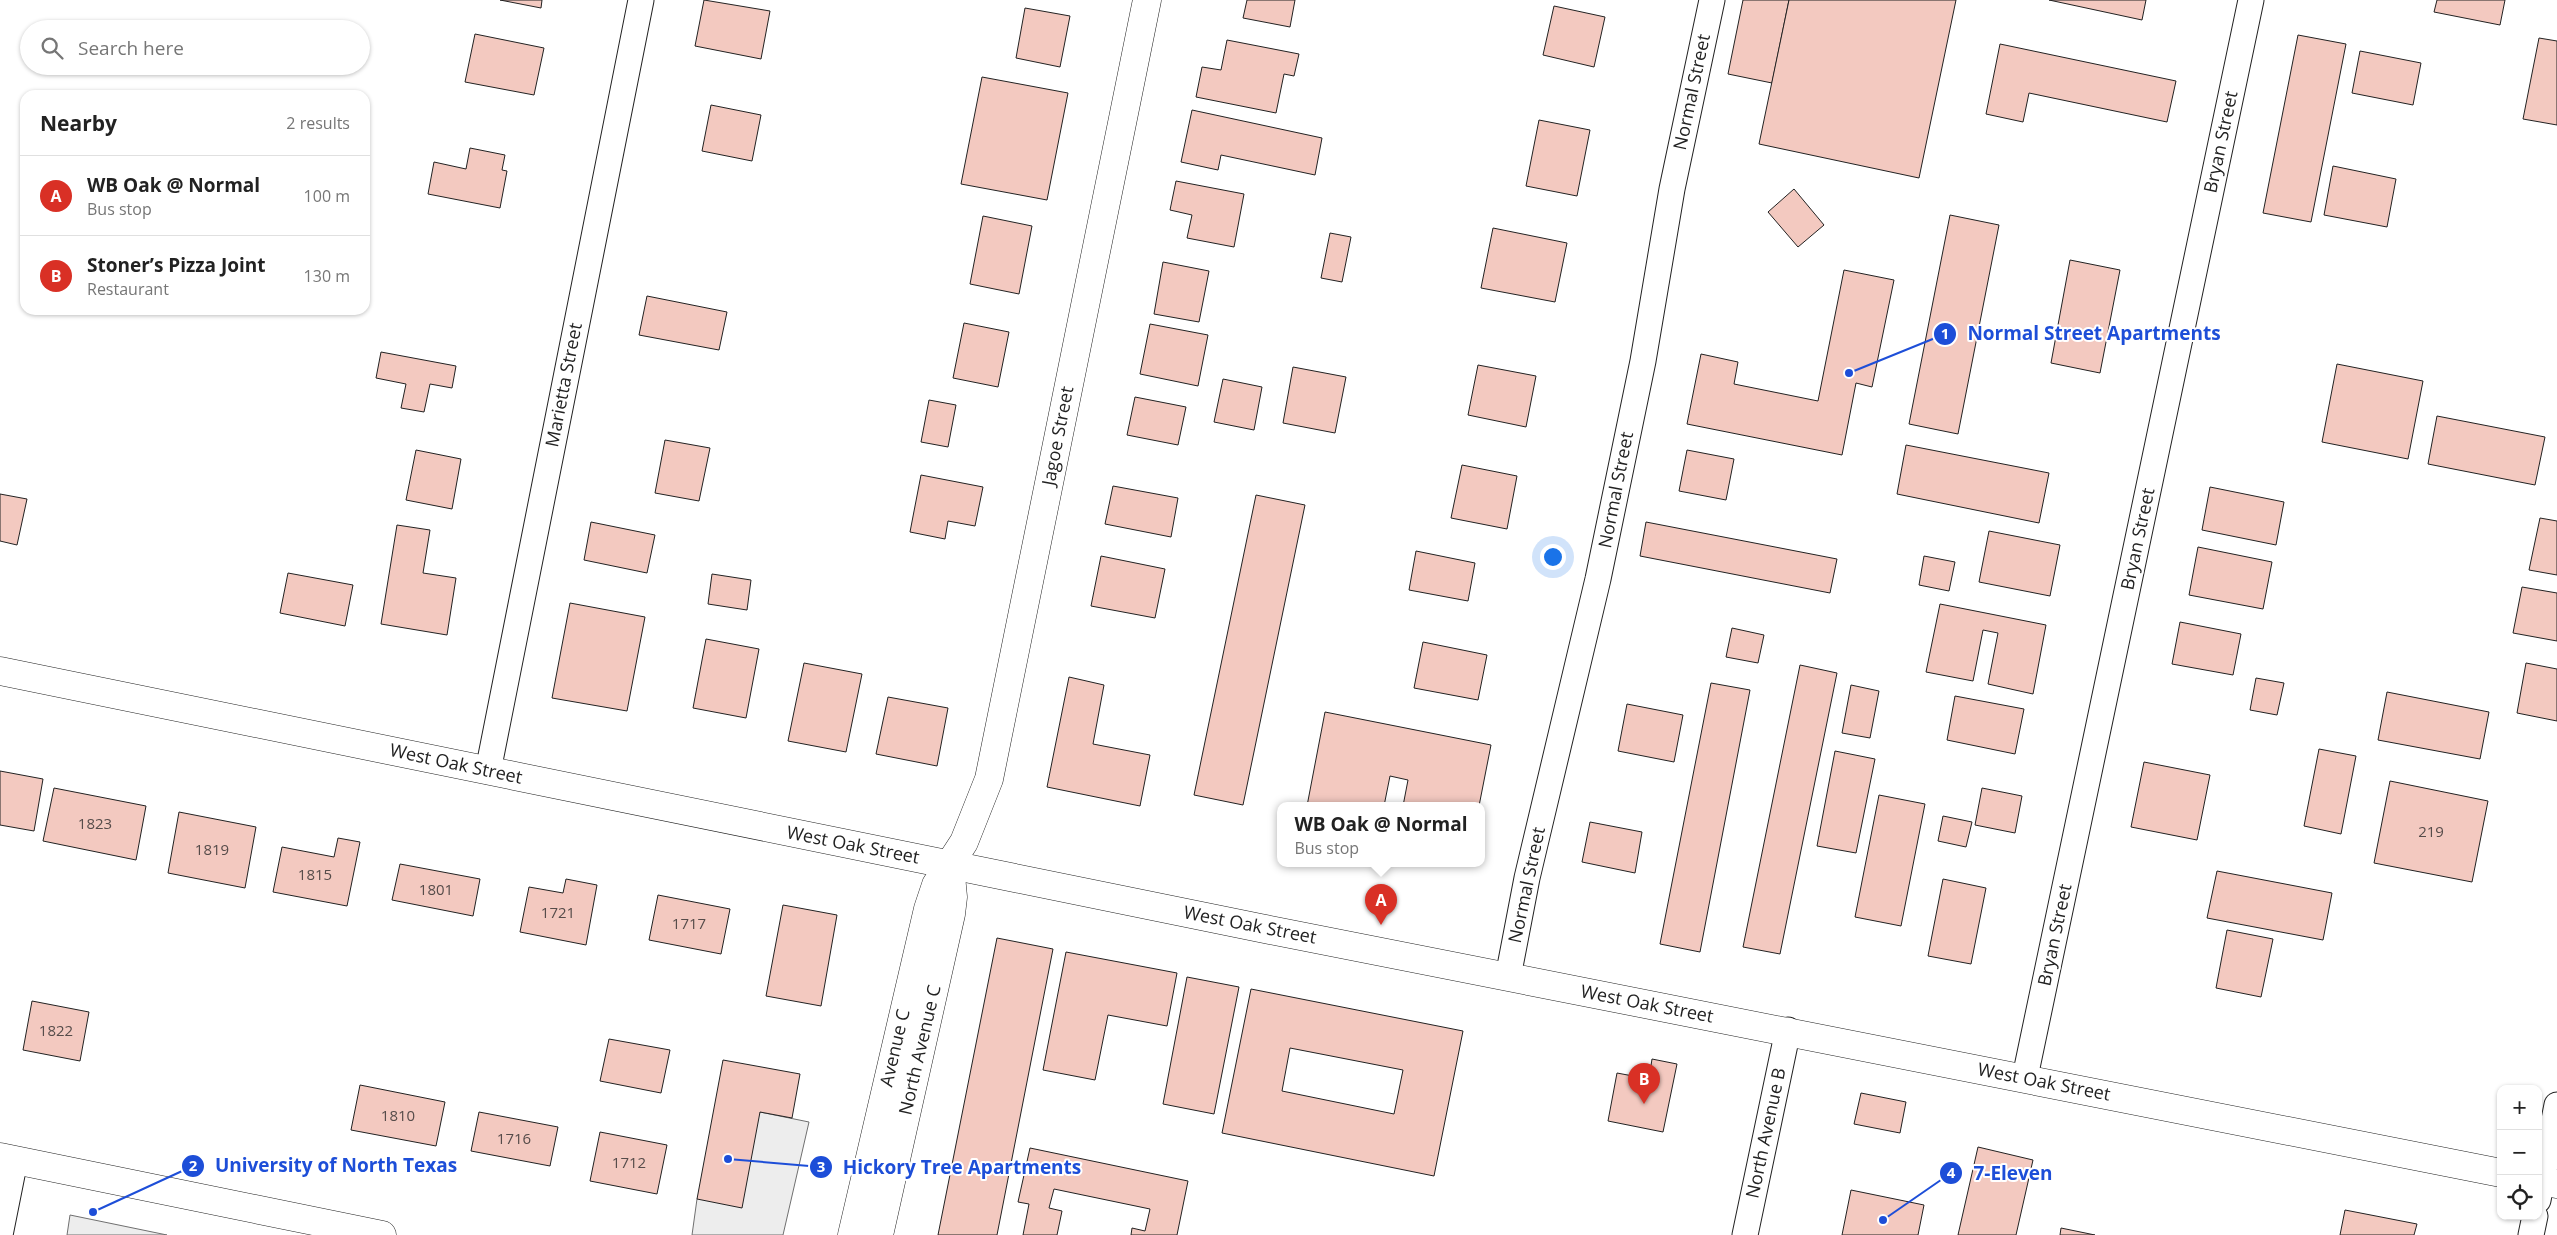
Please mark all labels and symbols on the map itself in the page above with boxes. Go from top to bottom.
street label: Normal Street [1667,32,1715,152]
street label: Bryan Street [2197,88,2243,195]
callout: Normal Street Apartments [1932,317,2231,351]
text: Normal Street Apartments [1967,320,2221,346]
street label: Marietta Street [539,321,587,449]
text: 1 [1941,323,1949,343]
street label: Jagoe Street [1035,384,1078,489]
street label: Normal Street [1592,430,1638,550]
street label: Bryan Street [2114,485,2160,592]
your location [1540,544,1566,570]
street label: West Oak Street [388,737,525,789]
house number: 1823 [78,813,112,833]
street label: West Oak Street [785,819,922,869]
house number: 219 [2418,821,2444,841]
street label: Normal Street [1502,825,1550,945]
house number: 1819 [195,839,229,859]
house number: 1815 [298,864,332,884]
house number: 1801 [419,879,453,899]
street label: Bryan Street [2031,881,2077,988]
pin: A [1365,884,1397,925]
street label: West Oak Street [1182,899,1319,949]
house number: 1721 [541,902,575,922]
house number: 1717 [672,913,706,933]
street label: West Oak Street [1579,978,1716,1028]
street label: North Avenue C [892,982,946,1117]
street label: Avenue C [873,1007,915,1089]
house number: 1822 [39,1020,73,1040]
street label: West Oak Street [1976,1056,2113,1106]
pin: B [1628,1063,1660,1104]
street label: North Avenue B [1739,1065,1791,1200]
house number: 1810 [381,1105,415,1125]
house number: 1716 [497,1128,531,1148]
callout: University of North Texas [180,1149,468,1183]
callout: Hickory Tree Apartments [808,1150,1092,1184]
text: University of North Texas [215,1152,457,1178]
house number: 1712 [612,1152,646,1172]
text: Hickory Tree Apartments [843,1154,1081,1180]
text: 2 [189,1155,198,1175]
text: 3 [817,1156,825,1176]
callout: 7-Eleven [1938,1156,2063,1190]
text: 7-Eleven [1973,1160,2053,1186]
text: 4 [1947,1162,1956,1182]

